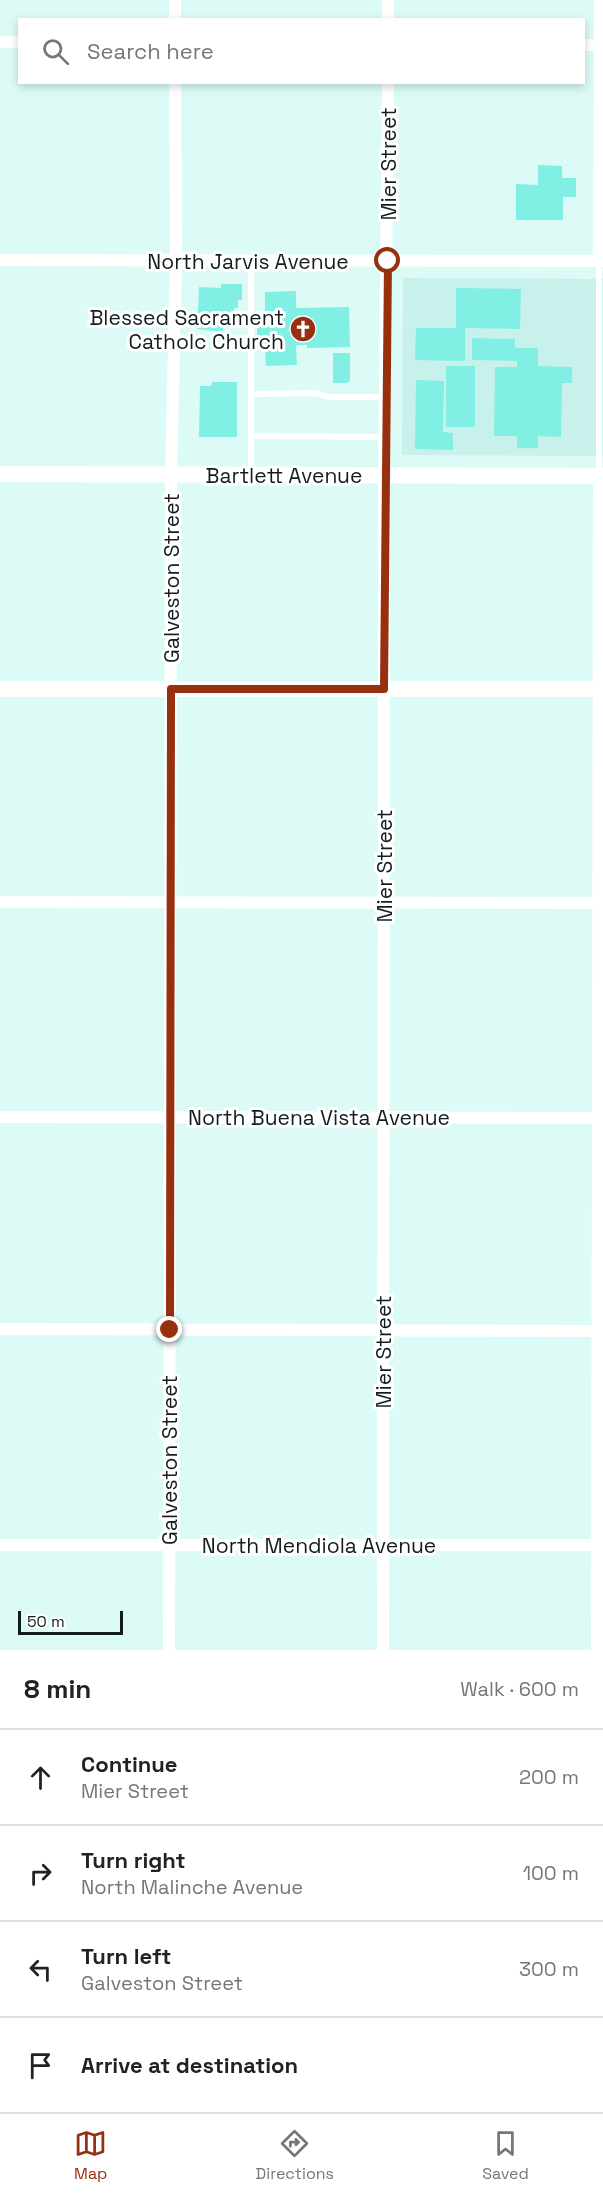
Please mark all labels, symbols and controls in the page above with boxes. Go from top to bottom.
search box [18,18,585,84]
icon: search [39,35,72,68]
text: Search here [87,37,214,65]
street label: Mier Street [375,107,402,221]
route start [374,247,400,273]
street label: North Jarvis Avenue [147,248,349,275]
place label: Blessed Sacrament Catholc Church [89,304,284,355]
church icon: Blessed Sacrament Catholc Church [288,314,318,344]
street label: Bartlett Avenue [206,462,362,489]
street label: Galveston Street [158,493,185,663]
street label: Mier Street [371,809,398,923]
street label: North Buena Vista Avenue [188,1104,450,1131]
street label: Mier Street [370,1295,397,1409]
route end [156,1316,182,1342]
street label: Galveston Street [156,1375,183,1545]
street label: North Mendiola Avenue [202,1532,436,1559]
scale bar [18,1608,123,1636]
text: 50 m [27,1611,65,1632]
text: 8 min [24,1672,91,1706]
text: Walk · 600 m [460,1676,579,1702]
text: Continue [81,1750,177,1778]
icon: ahead [24,1761,57,1794]
text: 200 m [519,1764,579,1790]
text: Mier Street [81,1778,189,1804]
text: Turn right [81,1846,186,1874]
icon: right [24,1857,57,1890]
text: 100 m [523,1860,579,1886]
text: North Malinche Avenue [81,1874,303,1900]
text: Turn left [81,1942,171,1970]
icon: left [24,1953,57,1986]
text: 300 m [519,1956,579,1982]
text: Galveston Street [81,1970,243,1996]
icon: arrive [24,2049,57,2082]
text: Arrive at destination [81,2051,298,2079]
tab: Map [74,2127,107,2184]
tab: Directions [256,2127,334,2184]
tab: Saved [482,2127,529,2184]

